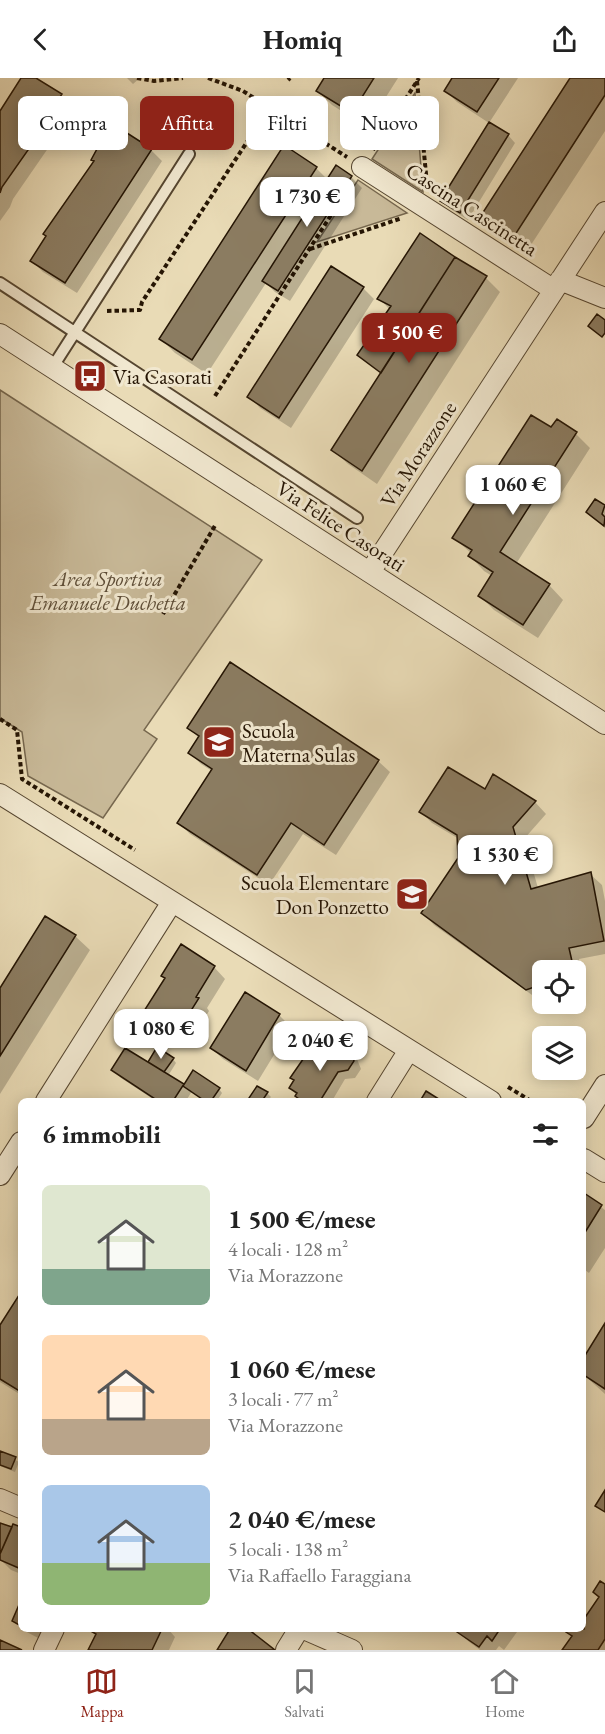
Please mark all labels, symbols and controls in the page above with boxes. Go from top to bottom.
text: Homiq [263,22,342,57]
icon: back [24,23,57,56]
icon: share [548,23,581,56]
chip: Compra [18,96,128,150]
chip: Affitta [140,96,234,150]
chip: Filtri [246,96,328,150]
chip: Nuovo [340,96,439,150]
street label: Cascina Cascinetta [401,156,544,262]
pin: 1 730 € [252,177,362,228]
text: 1 730 € [274,183,340,209]
pin: 1 500 € [354,313,464,364]
text: 1 500 € [376,319,442,345]
bus stop icon: Via Casorati [72,358,108,394]
place label: Via Casorati [113,363,212,390]
street label: Via Morazzone [374,396,462,512]
pin: 1 060 € [458,465,568,516]
text: 1 060 € [480,471,546,497]
street label: Via Felice Casorati [272,474,410,578]
park label: Area Sportiva Emanuele Duchetta [29,565,186,616]
place label: Scuola Materna Sulas [242,717,356,768]
school or university icon: Scuola Materna Sulas [201,724,237,760]
pin: 1 530 € [450,835,560,886]
text: 1 530 € [472,841,538,867]
place label: Scuola Elementare Don Ponzetto [241,869,389,920]
school or university icon: Scuola Elementare Don Ponzetto [394,876,430,912]
map controls [532,960,586,1080]
button: locate [532,960,586,1014]
pin: 1 080 € [106,1009,216,1060]
text: 1 080 € [128,1015,194,1041]
pin: 2 040 € [265,1021,375,1072]
button: layers [532,1026,586,1080]
text: 2 040 € [287,1027,353,1053]
text: 6 immobili [42,1117,161,1151]
icon: filters [529,1118,562,1151]
text: 1 500 €/mese [228,1202,376,1236]
icon: home [90,1209,162,1281]
text: 4 locali · 128 m² [228,1236,348,1262]
text: Via Morazzone [228,1262,343,1288]
text: 1 060 €/mese [228,1352,376,1386]
icon: home [90,1359,162,1431]
text: 3 locali · 77 m² [228,1386,339,1412]
text: Via Morazzone [228,1412,343,1438]
text: 2 040 €/mese [228,1502,376,1536]
icon: home [90,1509,162,1581]
text: 5 locali · 138 m² [228,1536,348,1562]
text: Via Raffaello Faraggiana [228,1562,412,1588]
tab: Mappa [80,1665,124,1722]
tab: Salvati [284,1665,324,1722]
tab: Home [485,1665,525,1722]

